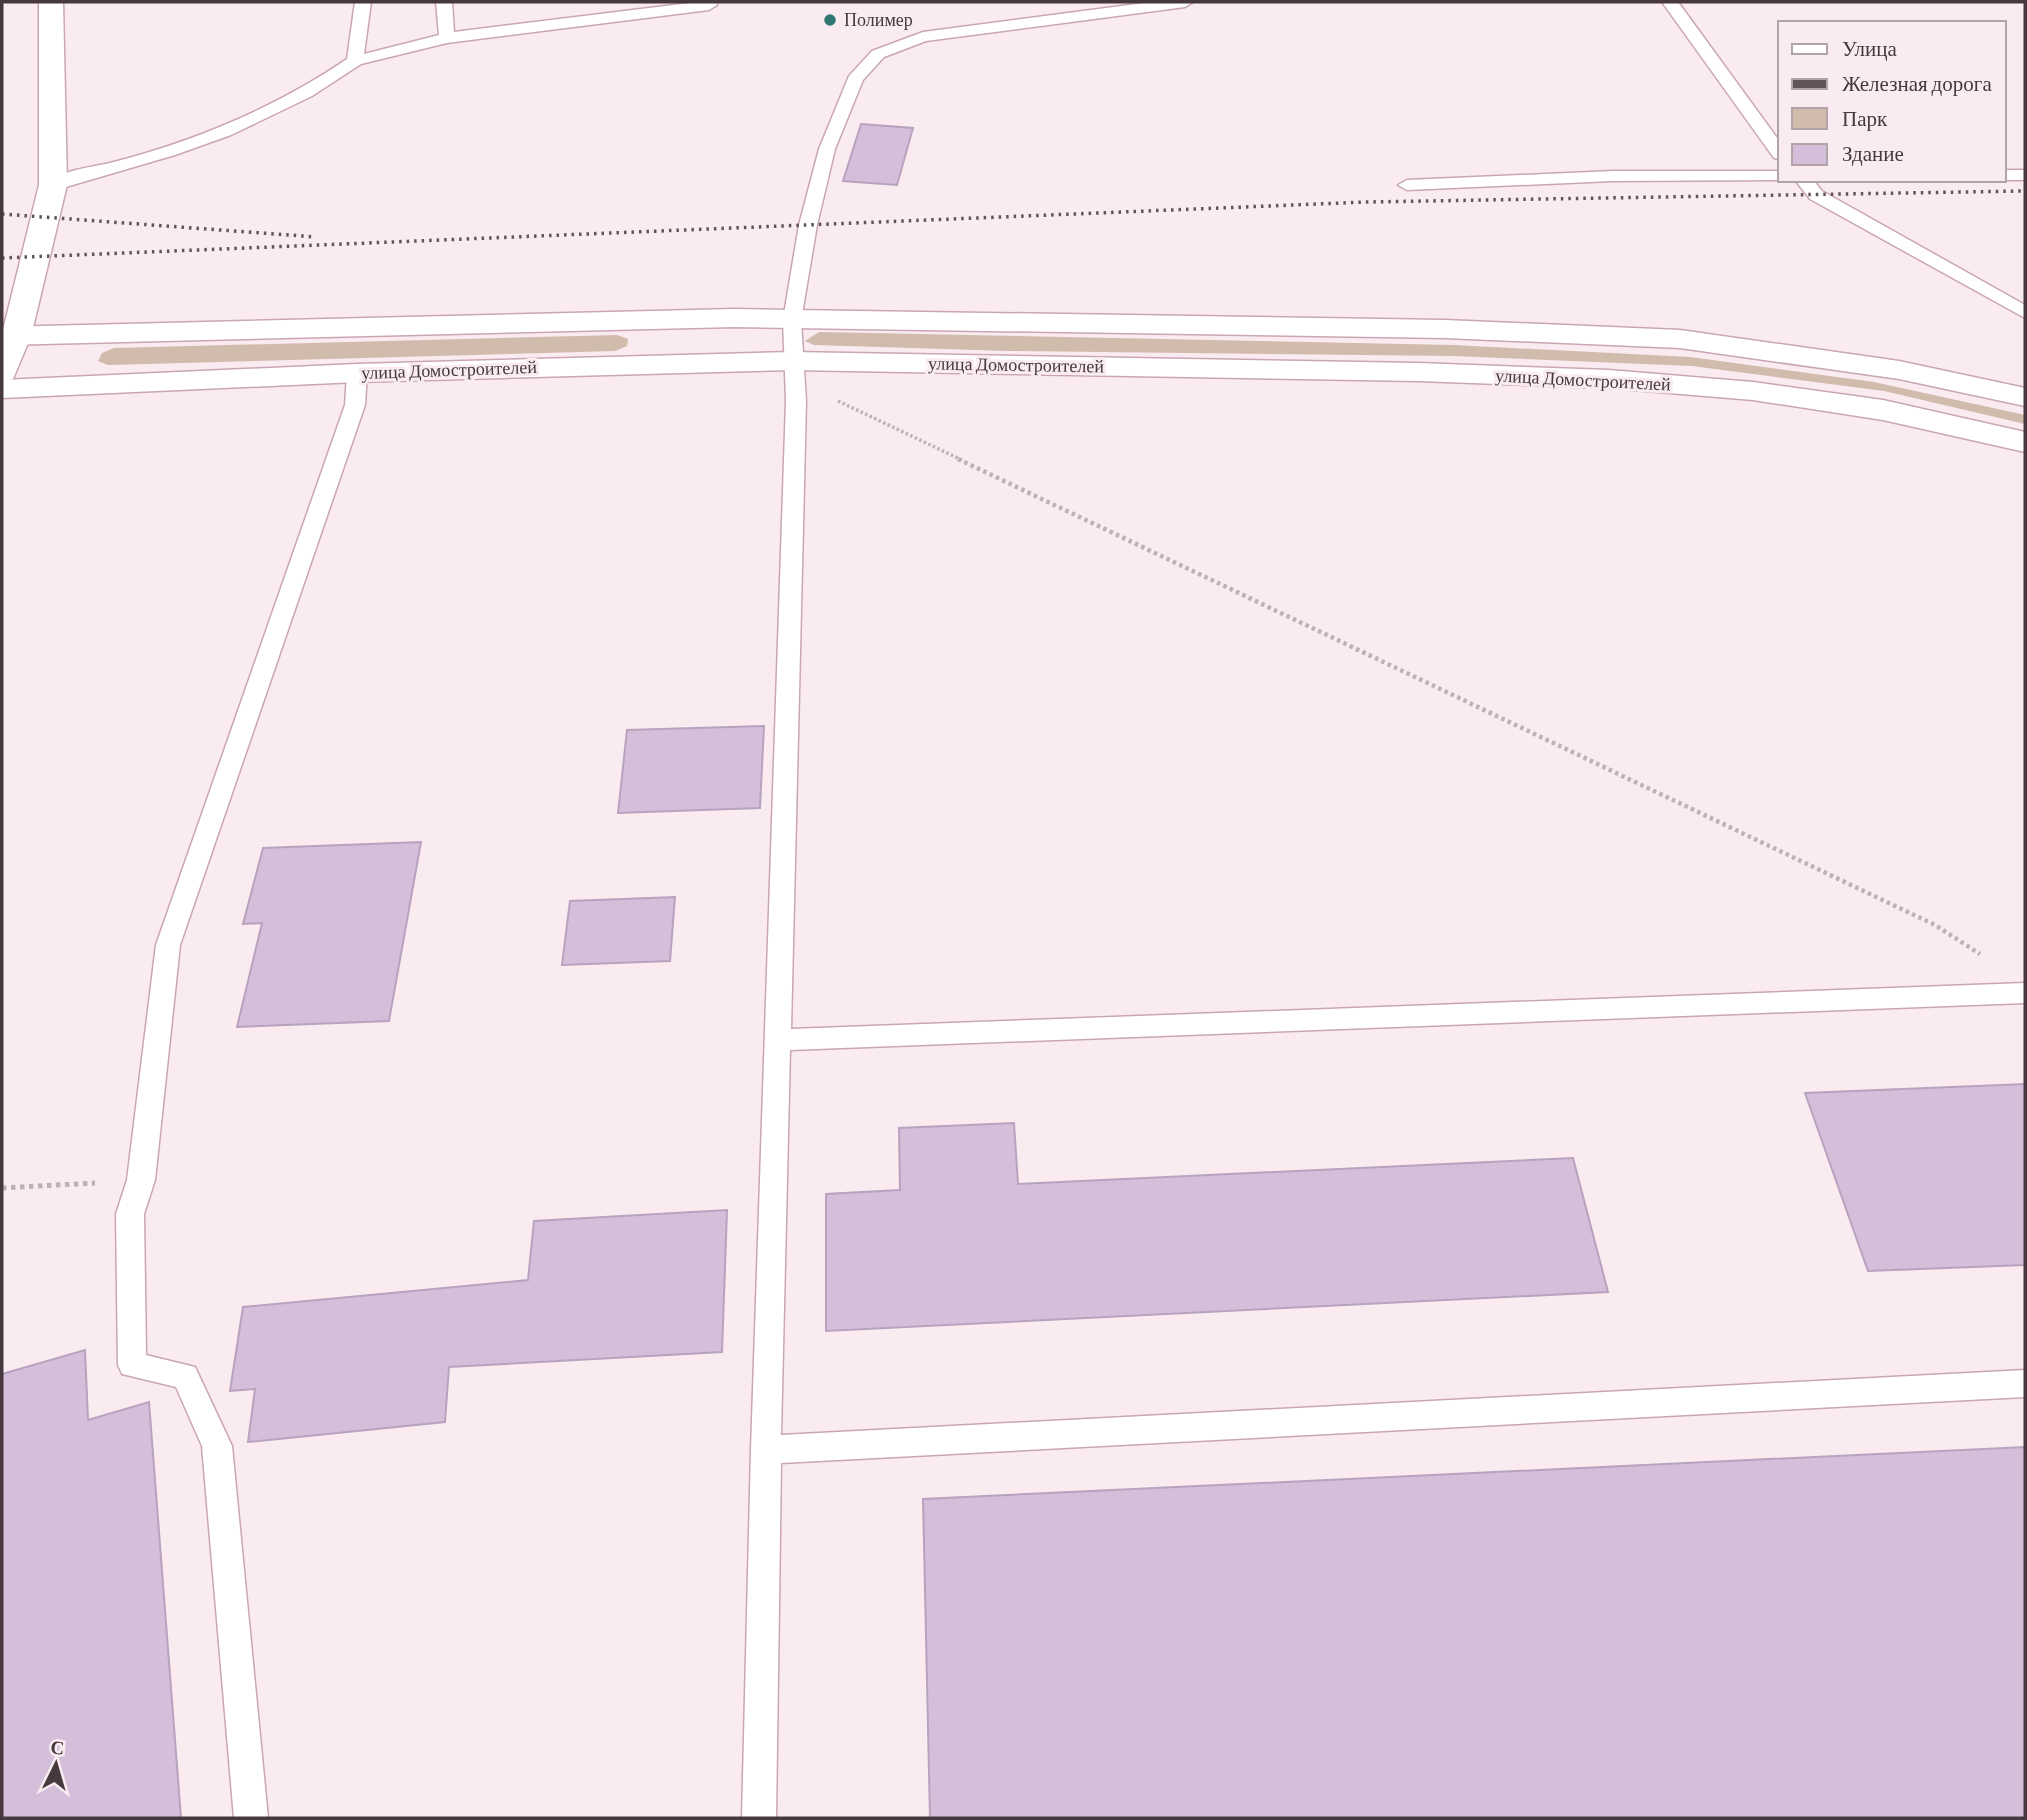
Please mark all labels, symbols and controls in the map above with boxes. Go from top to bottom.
place label: Полимер [844,10,913,30]
marker: Полимер [822,12,838,28]
legend [1778,21,2006,182]
text: Улица [1842,37,1897,61]
text: Железная дорога [1842,72,1992,96]
text: Парк [1842,107,1888,131]
text: Здание [1842,142,1904,166]
street label: улица Домостроителей [928,353,1104,377]
street label: улица Домостроителей [361,357,538,383]
street label: улица Домостроителей [1495,365,1672,395]
north arrow [21,1729,91,1799]
text: С [50,1737,65,1759]

